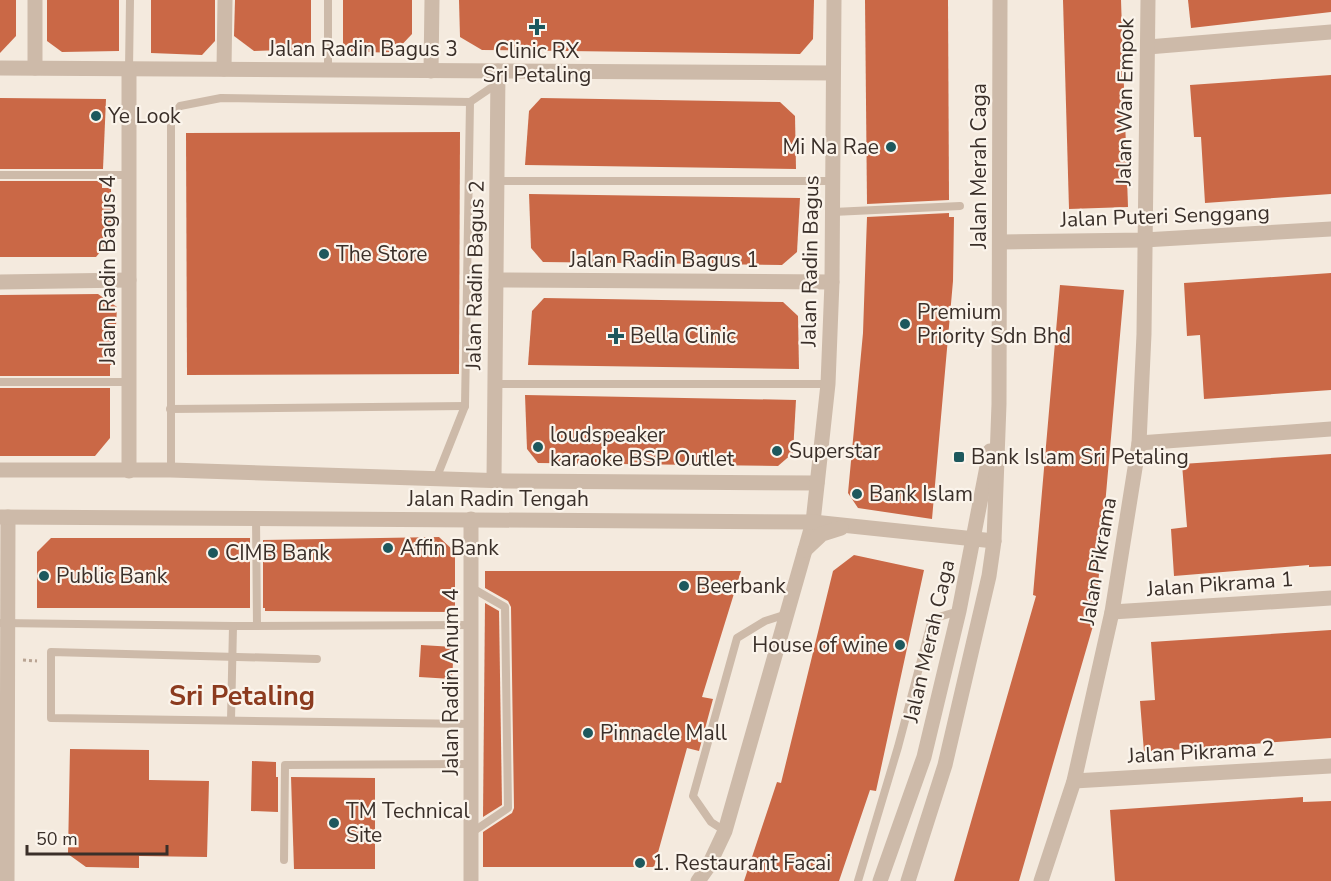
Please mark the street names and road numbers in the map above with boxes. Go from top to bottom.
street label: Jalan Wan Empok [1110,17,1140,187]
street label: Jalan Radin Bagus 3 [267,35,458,63]
street label: Jalan Merah Caga [965,83,993,250]
street label: Jalan Radin Bagus 4 [94,175,122,366]
street label: Jalan Radin Bagus [794,175,825,348]
street label: Jalan Radin Bagus 2 [459,180,491,371]
street label: Jalan Puteri Senggang [1059,198,1270,234]
street label: Jalan Radin Bagus 1 [568,246,759,274]
street label: Jalan Radin Tengah [406,485,589,513]
street label: Jalan Pikrama [1073,495,1123,628]
street label: Jalan Merah Caga [896,557,961,726]
street label: Jalan Pikrama 1 [1145,565,1294,603]
street label: Jalan Radin Anum 4 [437,588,465,777]
street label: Jalan Pikrama 2 [1126,734,1275,770]

